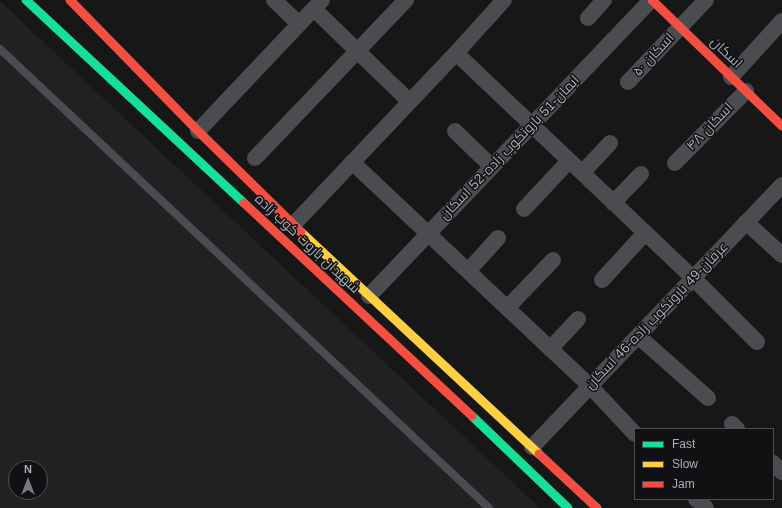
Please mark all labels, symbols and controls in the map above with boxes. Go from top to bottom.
street label: اسکان ۵۰ [630,30,678,80]
street label: اسکان [706,34,746,72]
street label: ایمان-51 باروتکوب زاده-52 اسکان [436,72,584,224]
street label: اسکان ۴۸ [683,100,737,154]
street label: شهیدان باروت کوب زاده [251,191,363,297]
street label: عرفان-49 باروتکوب زاده-46 اسکان [582,239,732,393]
legend [634,428,774,500]
text: Fast [672,437,695,451]
text: Slow [672,457,698,471]
north arrow [8,460,48,500]
text: N [24,463,32,475]
text: Jam [672,477,695,491]

